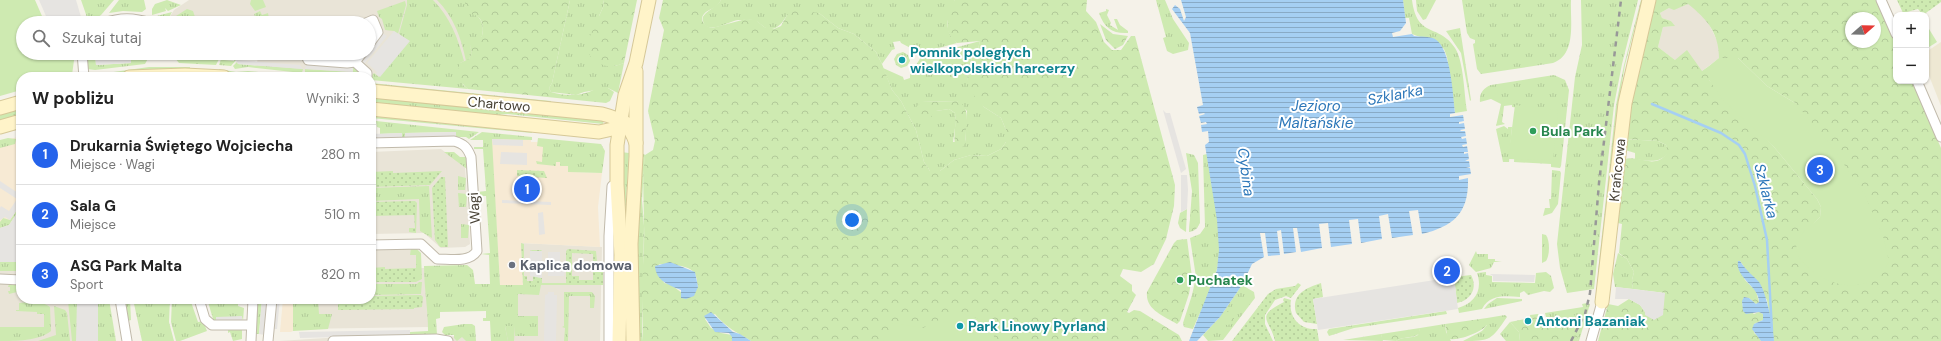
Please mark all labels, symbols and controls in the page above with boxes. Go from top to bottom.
north arrow [1845,12,1881,48]
map controls [1893,12,1929,84]
button: + [1893,12,1929,48]
search box [16,16,376,60]
icon: search [30,27,52,49]
text: Szukaj tutaj [62,28,142,48]
place label: Pomnik poległych wielkopolskich harcerzy [910,43,1076,77]
button: − [1893,48,1929,84]
marker: Pomnik poległych wielkopolskich harcerzy [897,55,907,65]
water label: Szklarka [1366,80,1424,110]
text: W pobliżu [32,87,114,109]
text: Wyniki: 3 [306,90,360,107]
street label: Chartowo [467,92,531,116]
water label: Jezioro Maltańskie [1279,96,1354,133]
place label: Bula Park [1541,122,1604,140]
marker: Bula Park [1528,126,1538,136]
text: Drukarnia Świętego Wojciecha [70,136,293,156]
street label: Krańcowa [1605,138,1629,202]
text: 1 [43,146,47,163]
text: 280 m [321,146,360,163]
water label: Cybina [1233,146,1259,198]
pin: 3 [1807,155,1833,185]
text: Miejsce · Wagi [70,156,155,173]
water label: Szklarka [1749,161,1783,221]
pin: 1 [514,174,540,204]
street label: Wagi [464,192,484,224]
text: Sala G [70,196,116,216]
text: 2 [41,206,49,223]
text: 510 m [324,206,360,223]
your location [842,210,862,230]
text: Miejsce [70,216,116,233]
text: ASG Park Malta [70,256,182,276]
place label: Kaplica domowa [520,256,632,274]
pin: 2 [1434,256,1460,286]
marker: Kaplica domowa [507,260,517,270]
text: 3 [41,266,49,283]
text: 820 m [321,266,360,283]
place label: Puchatek [1188,271,1253,289]
marker: Puchatek [1175,275,1185,285]
text: Sport [70,276,103,293]
place label: Antoni Bazaniak [1536,312,1646,330]
marker: Antoni Bazaniak [1523,316,1533,326]
place label: Park Linowy Pyrland [968,317,1106,335]
marker: Park Linowy Pyrland [955,321,965,331]

